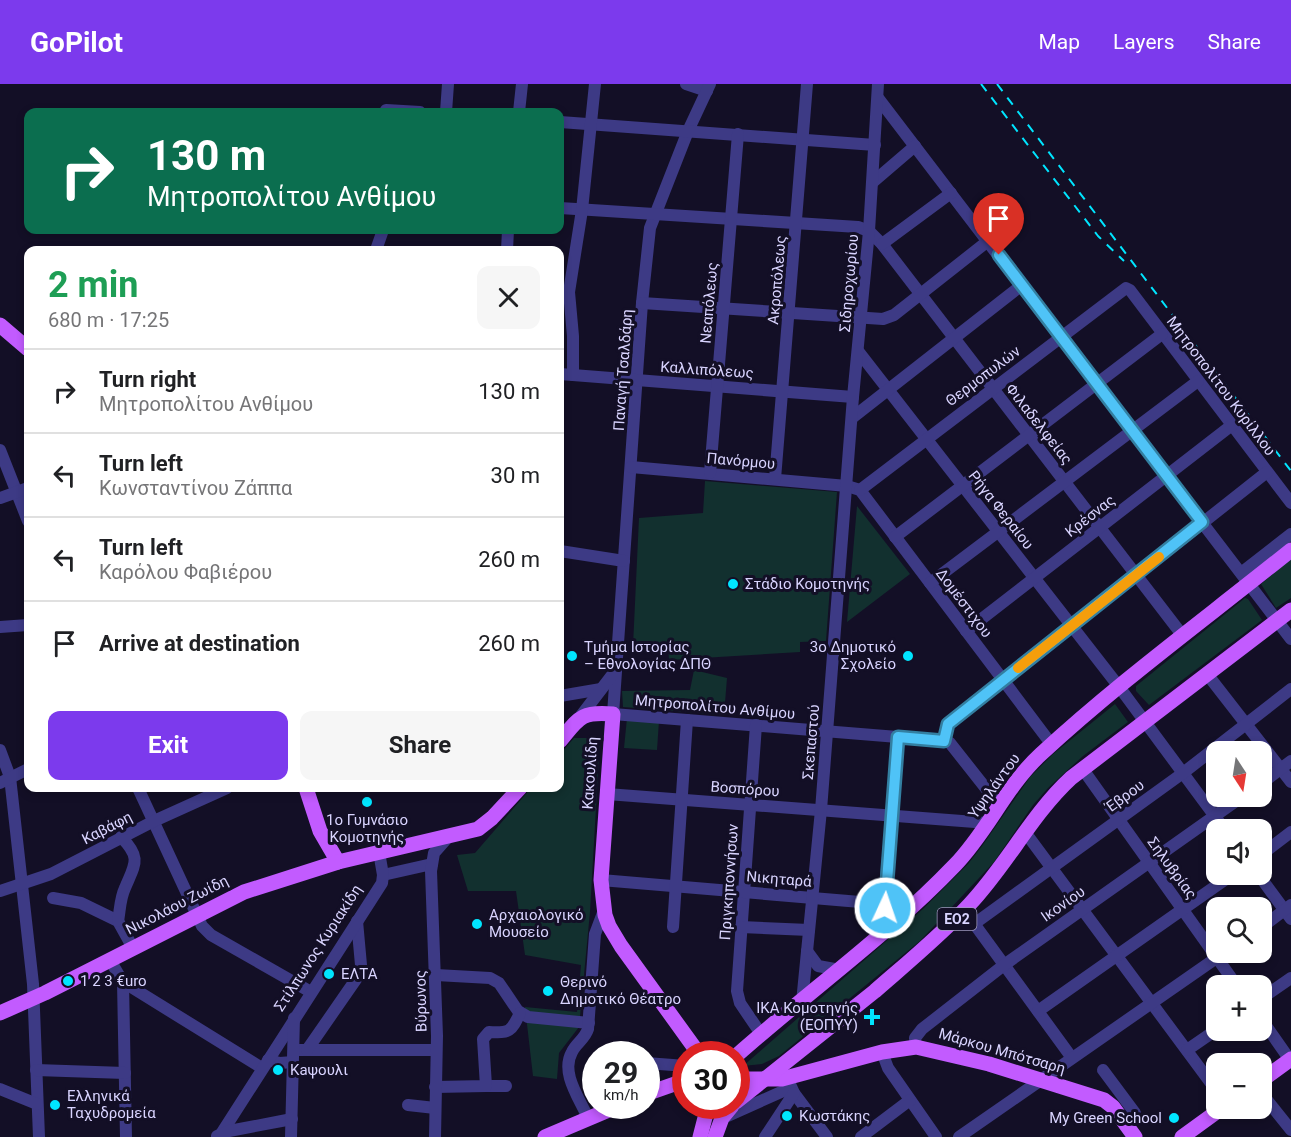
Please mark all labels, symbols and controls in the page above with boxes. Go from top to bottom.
text: GoPilot [30,26,123,59]
text: Map [1038,30,1080,54]
text: Layers [1113,30,1174,54]
text: Share [1207,30,1261,54]
text: 130 m [147,131,266,180]
icon: right [48,132,126,210]
text: Μητροπολίτου Ανθίμου [147,181,436,213]
pin [973,193,1024,255]
icon: arrive [982,202,1015,235]
street label: Σιδηροχωρίου [836,233,862,333]
street label: Ακροπόλεως [764,235,790,325]
street label: Νεαπόλεως [696,262,722,344]
text: 2 min [48,264,139,306]
button: close [477,266,540,329]
text: 680 m · 17:25 [48,308,169,332]
street label: Παναγή Τσαλδάρη [610,308,636,432]
street label: Μητροπολίτου Κυρίλλου [1163,313,1279,459]
street label: Θερμοπυλών [942,342,1024,410]
street label: Καλλιπόλεως [660,358,754,382]
text: Turn right [99,367,196,392]
icon: right [48,375,81,408]
text: 130 m [478,379,540,404]
street label: Φιλαδελφείας [1002,380,1076,468]
text: Μητροπολίτου Ανθίμου [99,392,313,416]
street label: Πανόρμου [706,449,776,473]
text: Turn left [99,451,183,476]
icon: left [48,459,81,492]
text: 30 m [491,463,540,488]
street label: Ρήγα Φεραίου [965,467,1037,553]
text: Κωνσταντίνου Ζάππα [99,476,292,500]
street label: Κρέσνας [1062,491,1118,541]
text: Turn left [99,535,183,560]
icon: left [48,543,81,576]
text: 260 m [478,547,540,572]
text: Καρόλου Φαβιέρου [99,560,272,584]
street label: Δομέστιχου [932,565,996,641]
place label: Στάδιο Κομοτηνής [745,575,870,593]
marker: Στάδιο Κομοτηνής [726,577,740,591]
icon: arrive [48,627,81,660]
text: Arrive at destination [99,631,300,656]
text: 260 m [478,631,540,656]
place label: Τμήμα Ιστορίας – Εθνολογίας ΔΠΘ [584,638,711,673]
place label: 3ο Δημοτικό Σχολείο [810,638,896,673]
marker: Τμήμα Ιστορίας – Εθνολογίας ΔΠΘ [565,649,579,663]
marker: 3ο Δημοτικό Σχολείο [901,649,915,663]
street label: Μητροπολίτου Ανθίμου [634,691,796,723]
street label: Σκεπαστού [799,704,823,780]
button: Exit [48,711,288,780]
button: Share [300,711,540,780]
street label: Κακουλίδη [578,736,602,810]
north arrow [1206,741,1272,807]
map controls [1206,741,1272,1119]
street label: Υψηλάντου [964,750,1024,822]
street label: Έβρου [1101,776,1148,817]
street label: Βοσπόρου [710,778,780,800]
marker: 1ο Γυμνάσιο Κομοτηνής [360,795,374,809]
street label: Καβάφη [79,808,135,848]
place label: 1ο Γυμνάσιο Κομοτηνής [326,811,408,846]
button: sound [1206,819,1272,885]
street label: Πριγκηποννήσων [716,823,742,941]
street label: Σηλυβρίας [1143,833,1201,903]
street label: Νικηταρά [746,867,813,891]
street label: Νικολάου Ζωίδη [123,871,231,939]
position arrow [853,876,917,940]
street label: Στίλπωνος Κυριακίδη [270,881,366,1015]
street label: Ικονίου [1037,882,1089,926]
button: search [1206,897,1272,963]
place label: Αρχαιολογικό Μουσείο [489,906,584,941]
road number: ΕΟ2 [938,908,976,930]
marker: Αρχαιολογικό Μουσείο [470,917,484,931]
place label: ΕΛΤΑ [341,965,378,983]
marker: ΕΛΤΑ [322,967,336,981]
street label: Βύρωνος [411,970,431,1032]
place label: 1 2 3 €uro [80,972,147,990]
place label: Θερινό Δημοτικό Θέατρο [560,973,681,1008]
marker: 1 2 3 €uro [61,974,75,988]
button: + [1206,975,1272,1041]
marker: Θερινό Δημοτικό Θέατρο [541,984,555,998]
place label: ΙΚΑ Κομοτηνής (ΕΟΠΥΥ) [756,999,858,1034]
marker: ΙΚΑ Κομοτηνής (ΕΟΠΥΥ) [863,1008,881,1026]
street label: Μάρκου Μπότσαρη [937,1024,1067,1078]
speed limit sign: 30 [672,1041,750,1119]
button: − [1206,1053,1272,1119]
text: 29 [604,1055,638,1090]
place label: Kaψουλι [290,1061,348,1079]
marker: Kaψουλι [271,1063,285,1077]
text: km/h [603,1086,639,1104]
place label: Ελληνικά Ταχυδρομεία [67,1087,156,1122]
marker: Ελληνικά Ταχυδρομεία [48,1098,62,1112]
place label: Κωστάκης [799,1107,870,1125]
marker: Κωστάκης [780,1109,794,1123]
place label: My Green School [1049,1109,1162,1127]
marker: My Green School [1167,1111,1181,1125]

